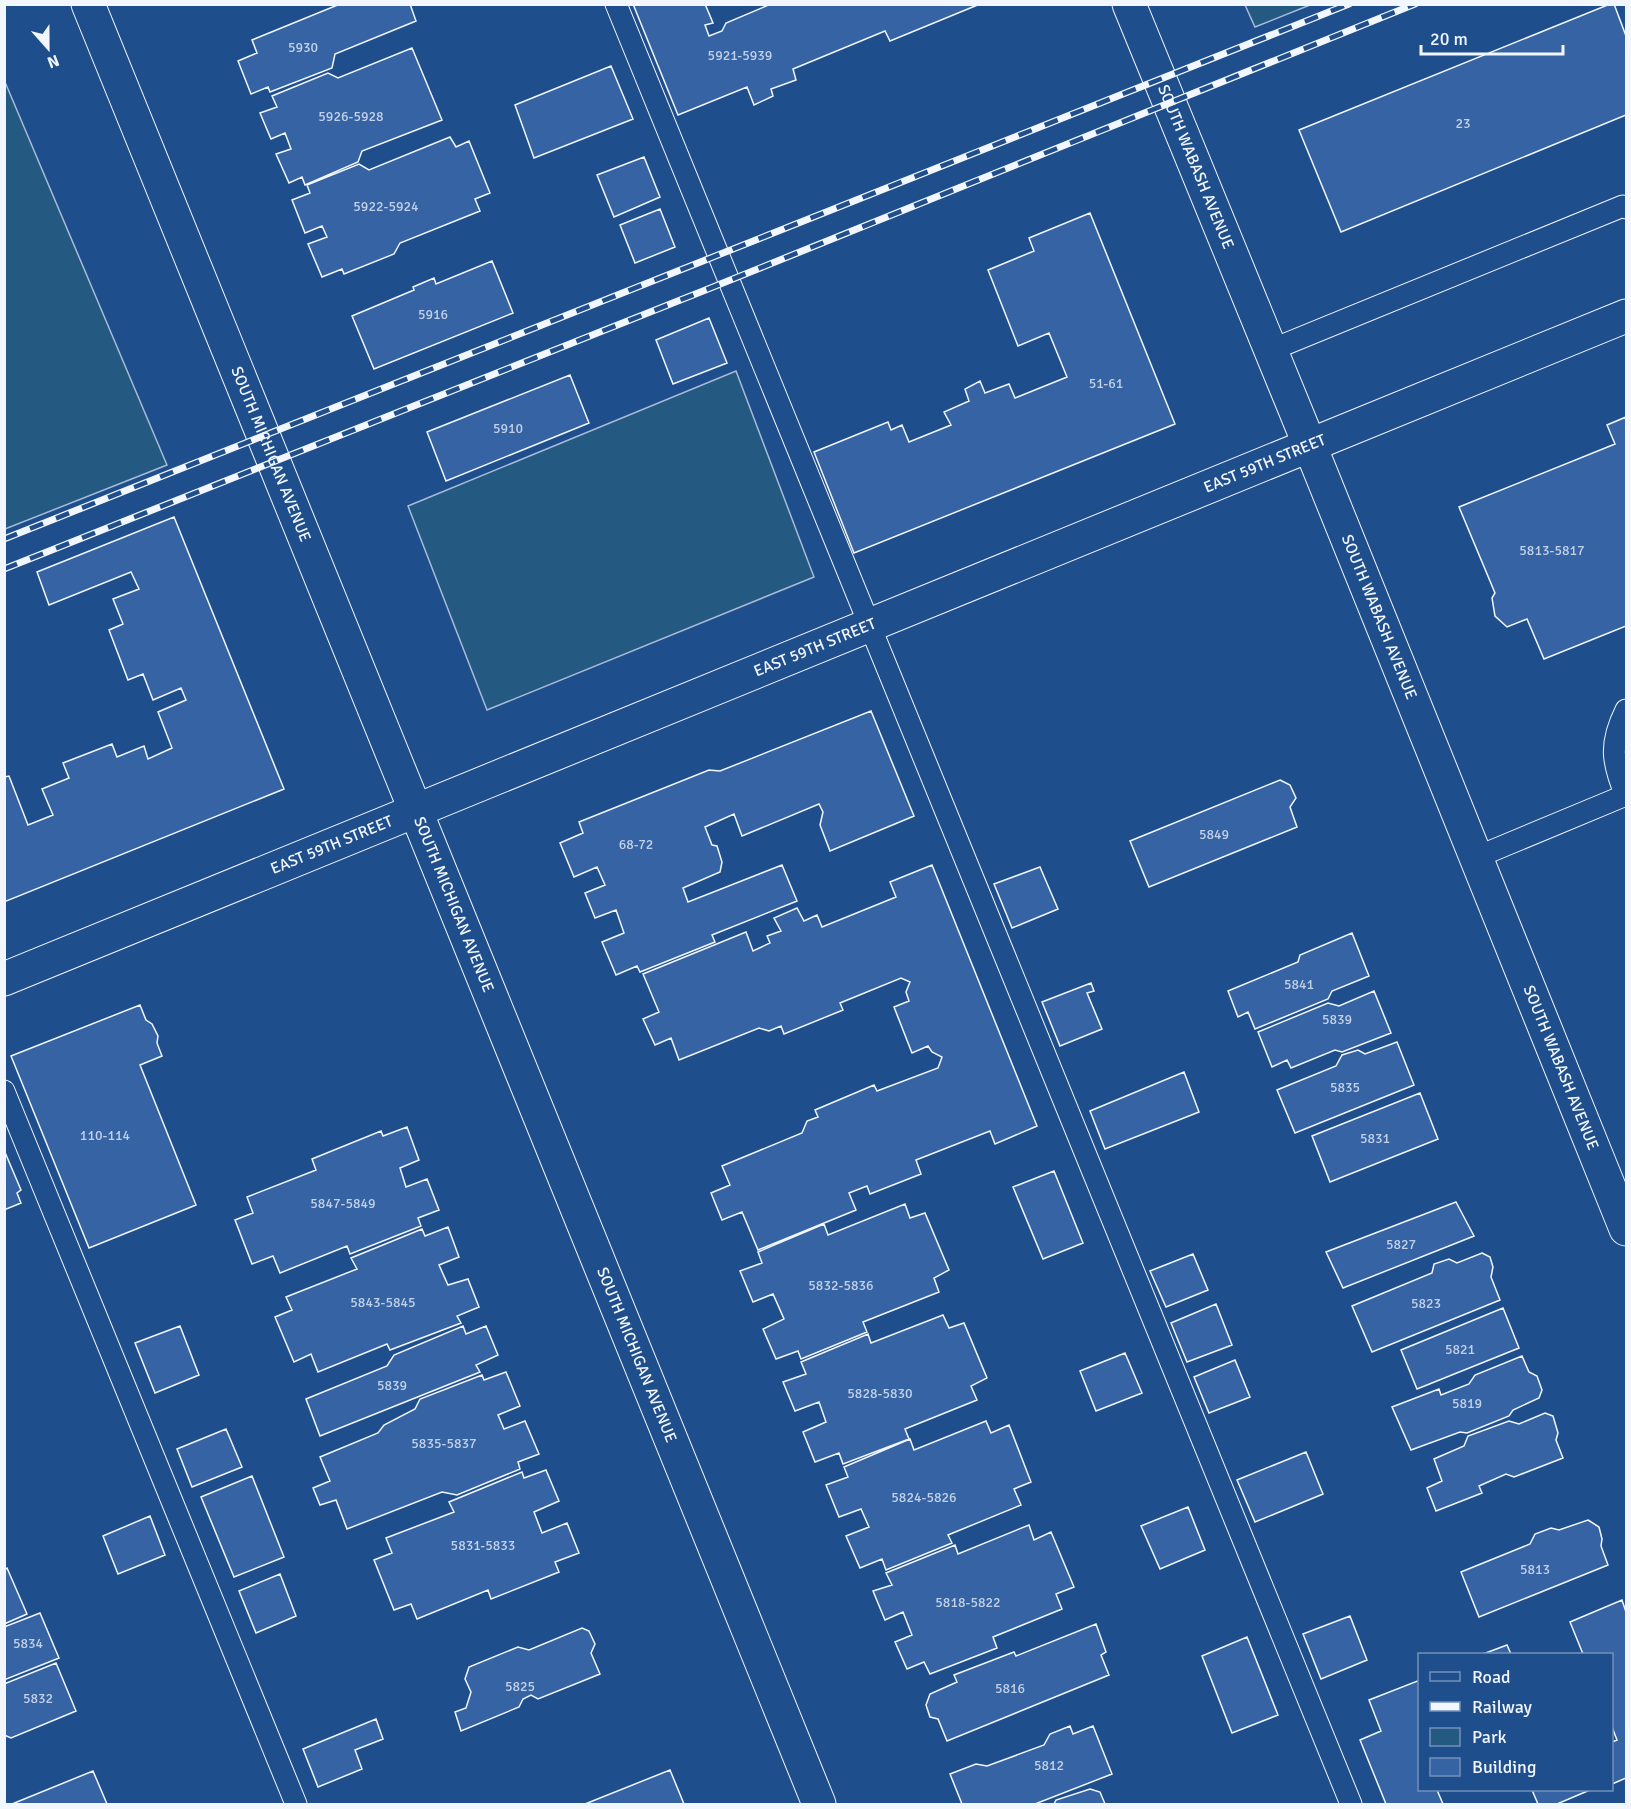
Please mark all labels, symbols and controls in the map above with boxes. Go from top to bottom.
north arrow [18,18,78,78]
scale bar [1421,18,1564,56]
text: 20 m [1430,28,1468,50]
house number: 5930 [288,39,318,56]
house number: 5921-5939 [708,47,772,64]
text: N [44,50,62,72]
street label: SOUTH WABASH AVENUE [1153,82,1238,252]
house number: 5926-5928 [318,108,384,125]
house number: 23 [1455,115,1471,132]
house number: 5922-5924 [353,198,419,215]
house number: 5916 [418,306,448,323]
street label: SOUTH MICHIGAN AVENUE [226,364,315,545]
house number: 51-61 [1089,375,1123,392]
house number: 5910 [493,420,523,437]
street label: EAST 59TH STREET [1201,430,1329,498]
street label: SOUTH WABASH AVENUE [1337,532,1421,702]
house number: 5813-5817 [1519,542,1585,559]
street label: EAST 59TH STREET [751,614,879,681]
street label: EAST 59TH STREET [268,811,396,879]
street label: SOUTH MICHIGAN AVENUE [409,814,498,995]
house number: 5849 [1199,826,1229,843]
house number: 68-72 [619,836,653,853]
house number: 5841 [1284,976,1314,993]
street label: SOUTH WABASH AVENUE [1519,982,1603,1153]
house number: 5839 [1322,1011,1352,1028]
house number: 5835 [1330,1079,1360,1096]
house number: 110-114 [80,1127,131,1144]
house number: 5831 [1360,1130,1390,1147]
house number: 5847-5849 [310,1195,376,1212]
house number: 5827 [1386,1236,1416,1253]
street label: SOUTH MICHIGAN AVENUE [592,1264,681,1445]
house number: 5832-5836 [808,1277,874,1294]
house number: 5843-5845 [350,1294,416,1311]
house number: 5823 [1411,1295,1441,1312]
house number: 5821 [1445,1341,1475,1358]
house number: 5839 [377,1377,407,1394]
house number: 5828-5830 [847,1385,913,1402]
house number: 5819 [1452,1395,1482,1412]
house number: 5835-5837 [411,1435,477,1452]
house number: 5824-5826 [891,1489,957,1506]
house number: 5831-5833 [451,1537,515,1554]
house number: 5813 [1520,1561,1550,1578]
house number: 5818-5822 [935,1594,1001,1611]
house number: 5834 [13,1635,44,1652]
legend [1418,1653,1613,1791]
text: Road [1472,1666,1511,1688]
house number: 5825 [505,1678,535,1695]
house number: 5816 [995,1680,1025,1697]
house number: 5832 [23,1690,53,1707]
text: Railway [1472,1696,1533,1718]
text: Park [1472,1726,1507,1748]
text: Building [1472,1756,1536,1778]
house number: 5812 [1034,1757,1064,1774]

